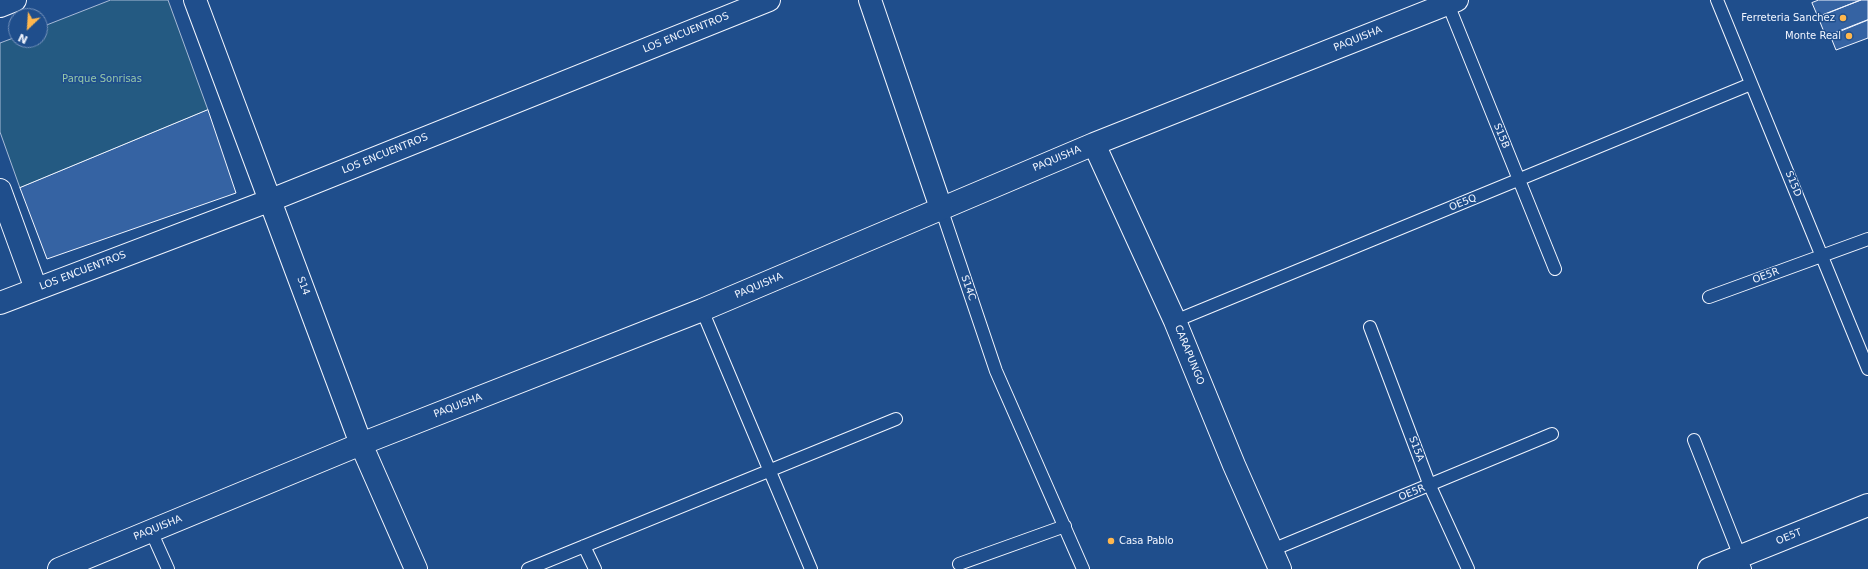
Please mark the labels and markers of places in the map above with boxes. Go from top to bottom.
place label: Ferreteria Sanchez [1741,12,1835,24]
marker: Ferreteria Sanchez [1838,13,1848,23]
place label: Monte Real [1785,30,1841,42]
marker: Monte Real [1844,31,1854,41]
place label: Casa Pablo [1119,535,1174,547]
marker: Casa Pablo [1106,536,1116,546]

